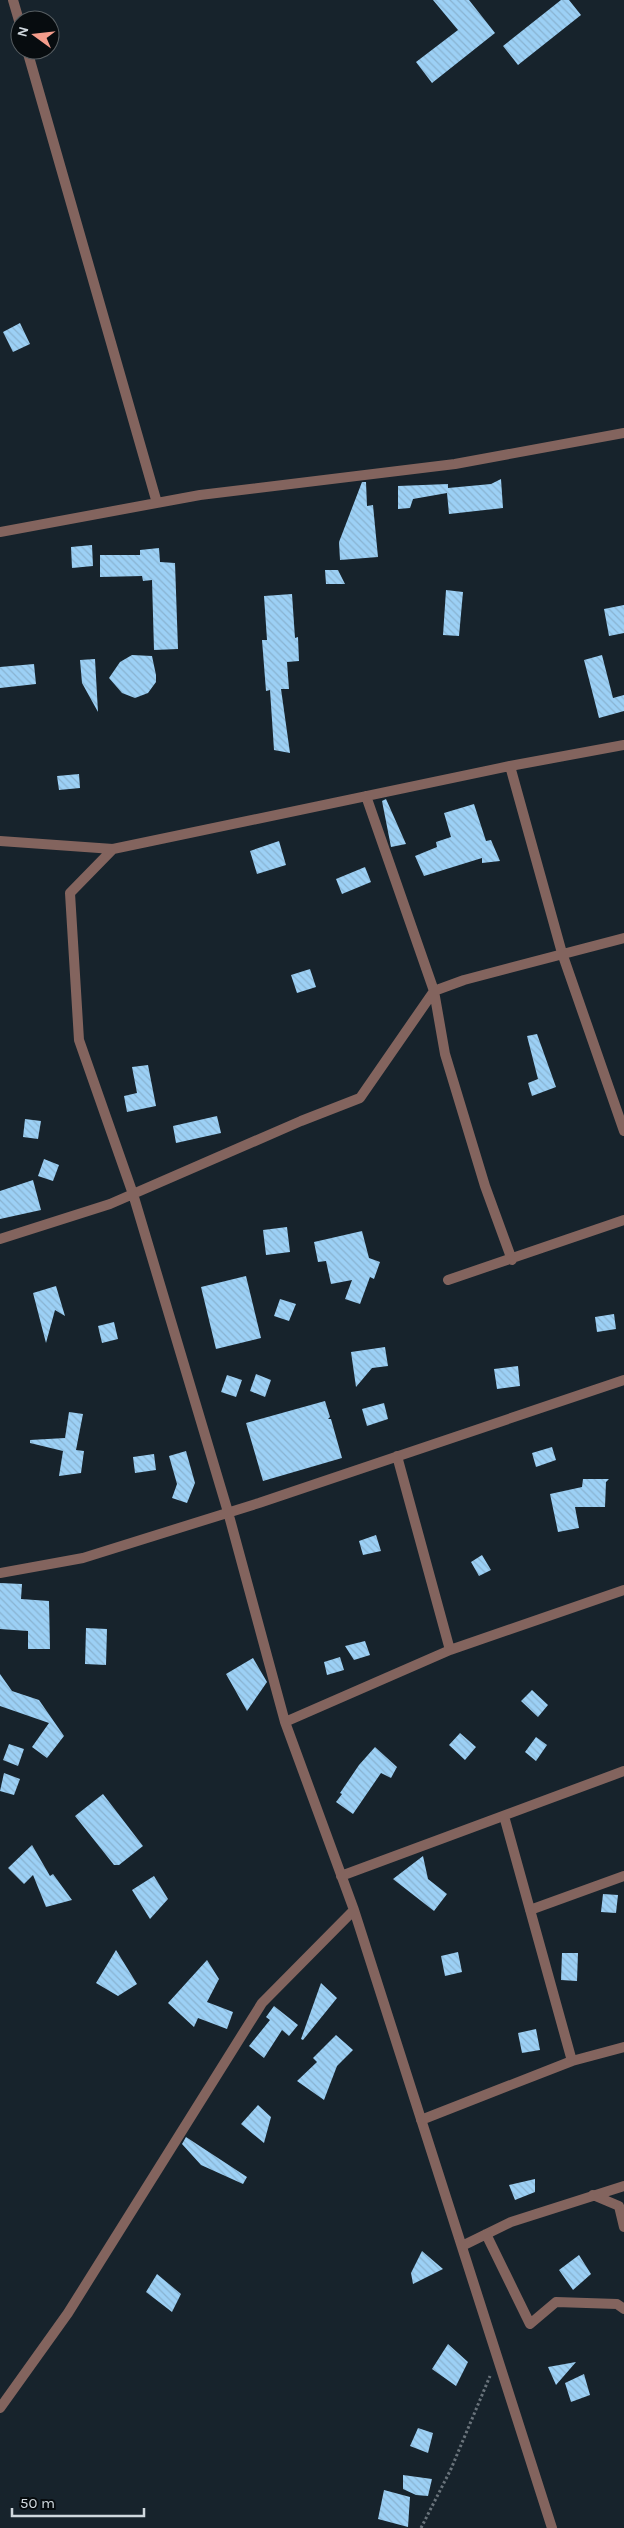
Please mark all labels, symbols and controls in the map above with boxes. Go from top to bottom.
north arrow [10,10,60,60]
text: N [13,25,32,39]
scale bar [12,2486,145,2518]
text: 50 m [20,2494,55,2512]

